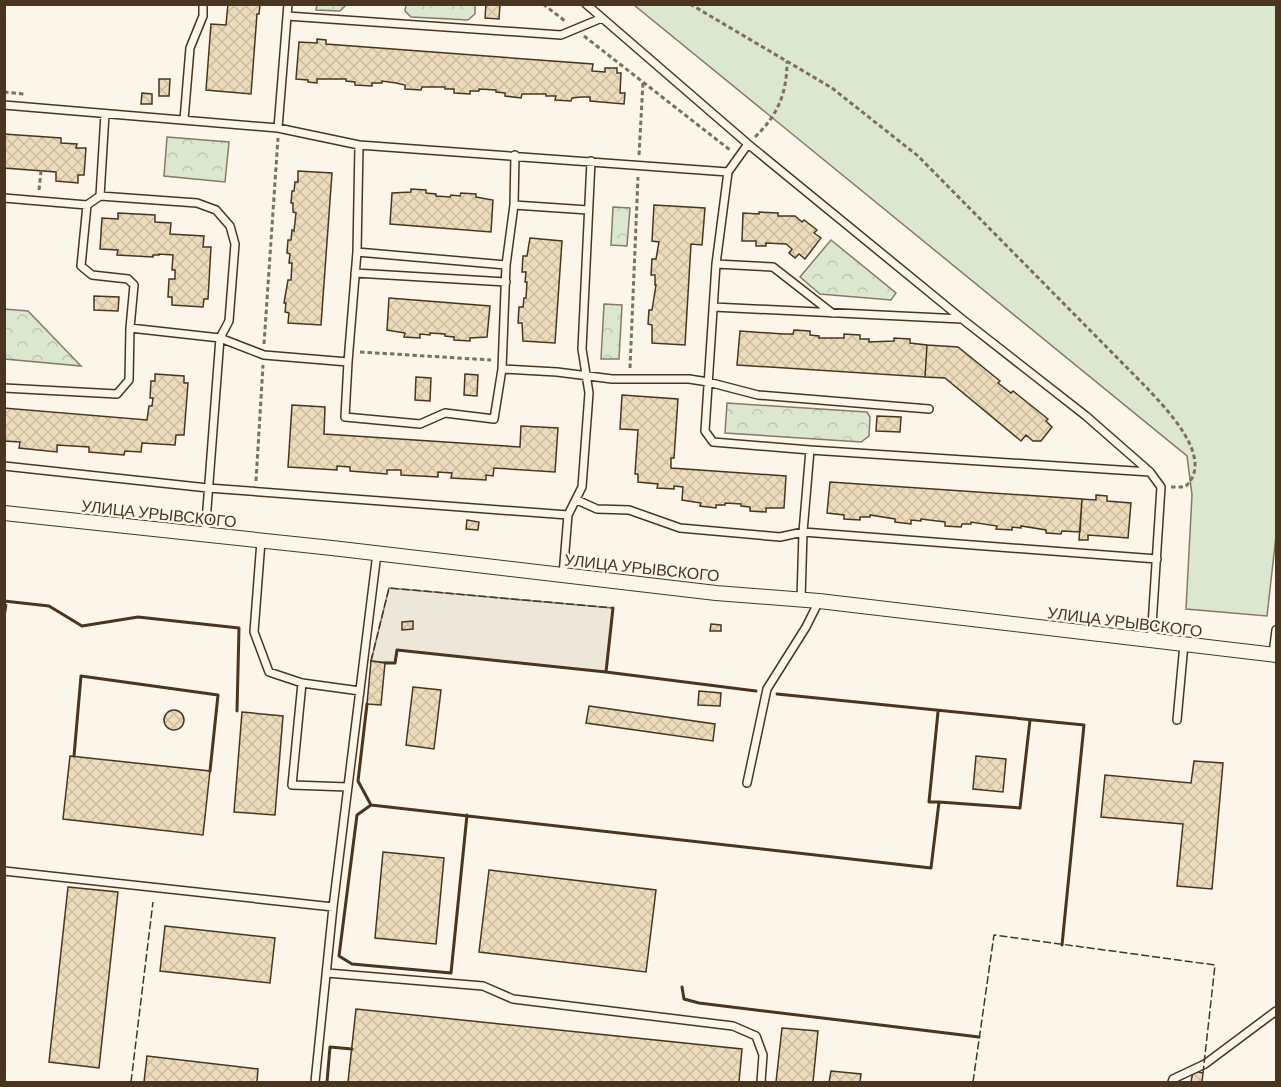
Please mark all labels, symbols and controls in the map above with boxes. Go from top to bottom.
street label: УЛИЦА УРЫВСКОГО [81,495,237,531]
street label: УЛИЦА УРЫВСКОГО [564,549,720,585]
street label: УЛИЦА УРЫВСКОГО [1047,602,1203,640]

